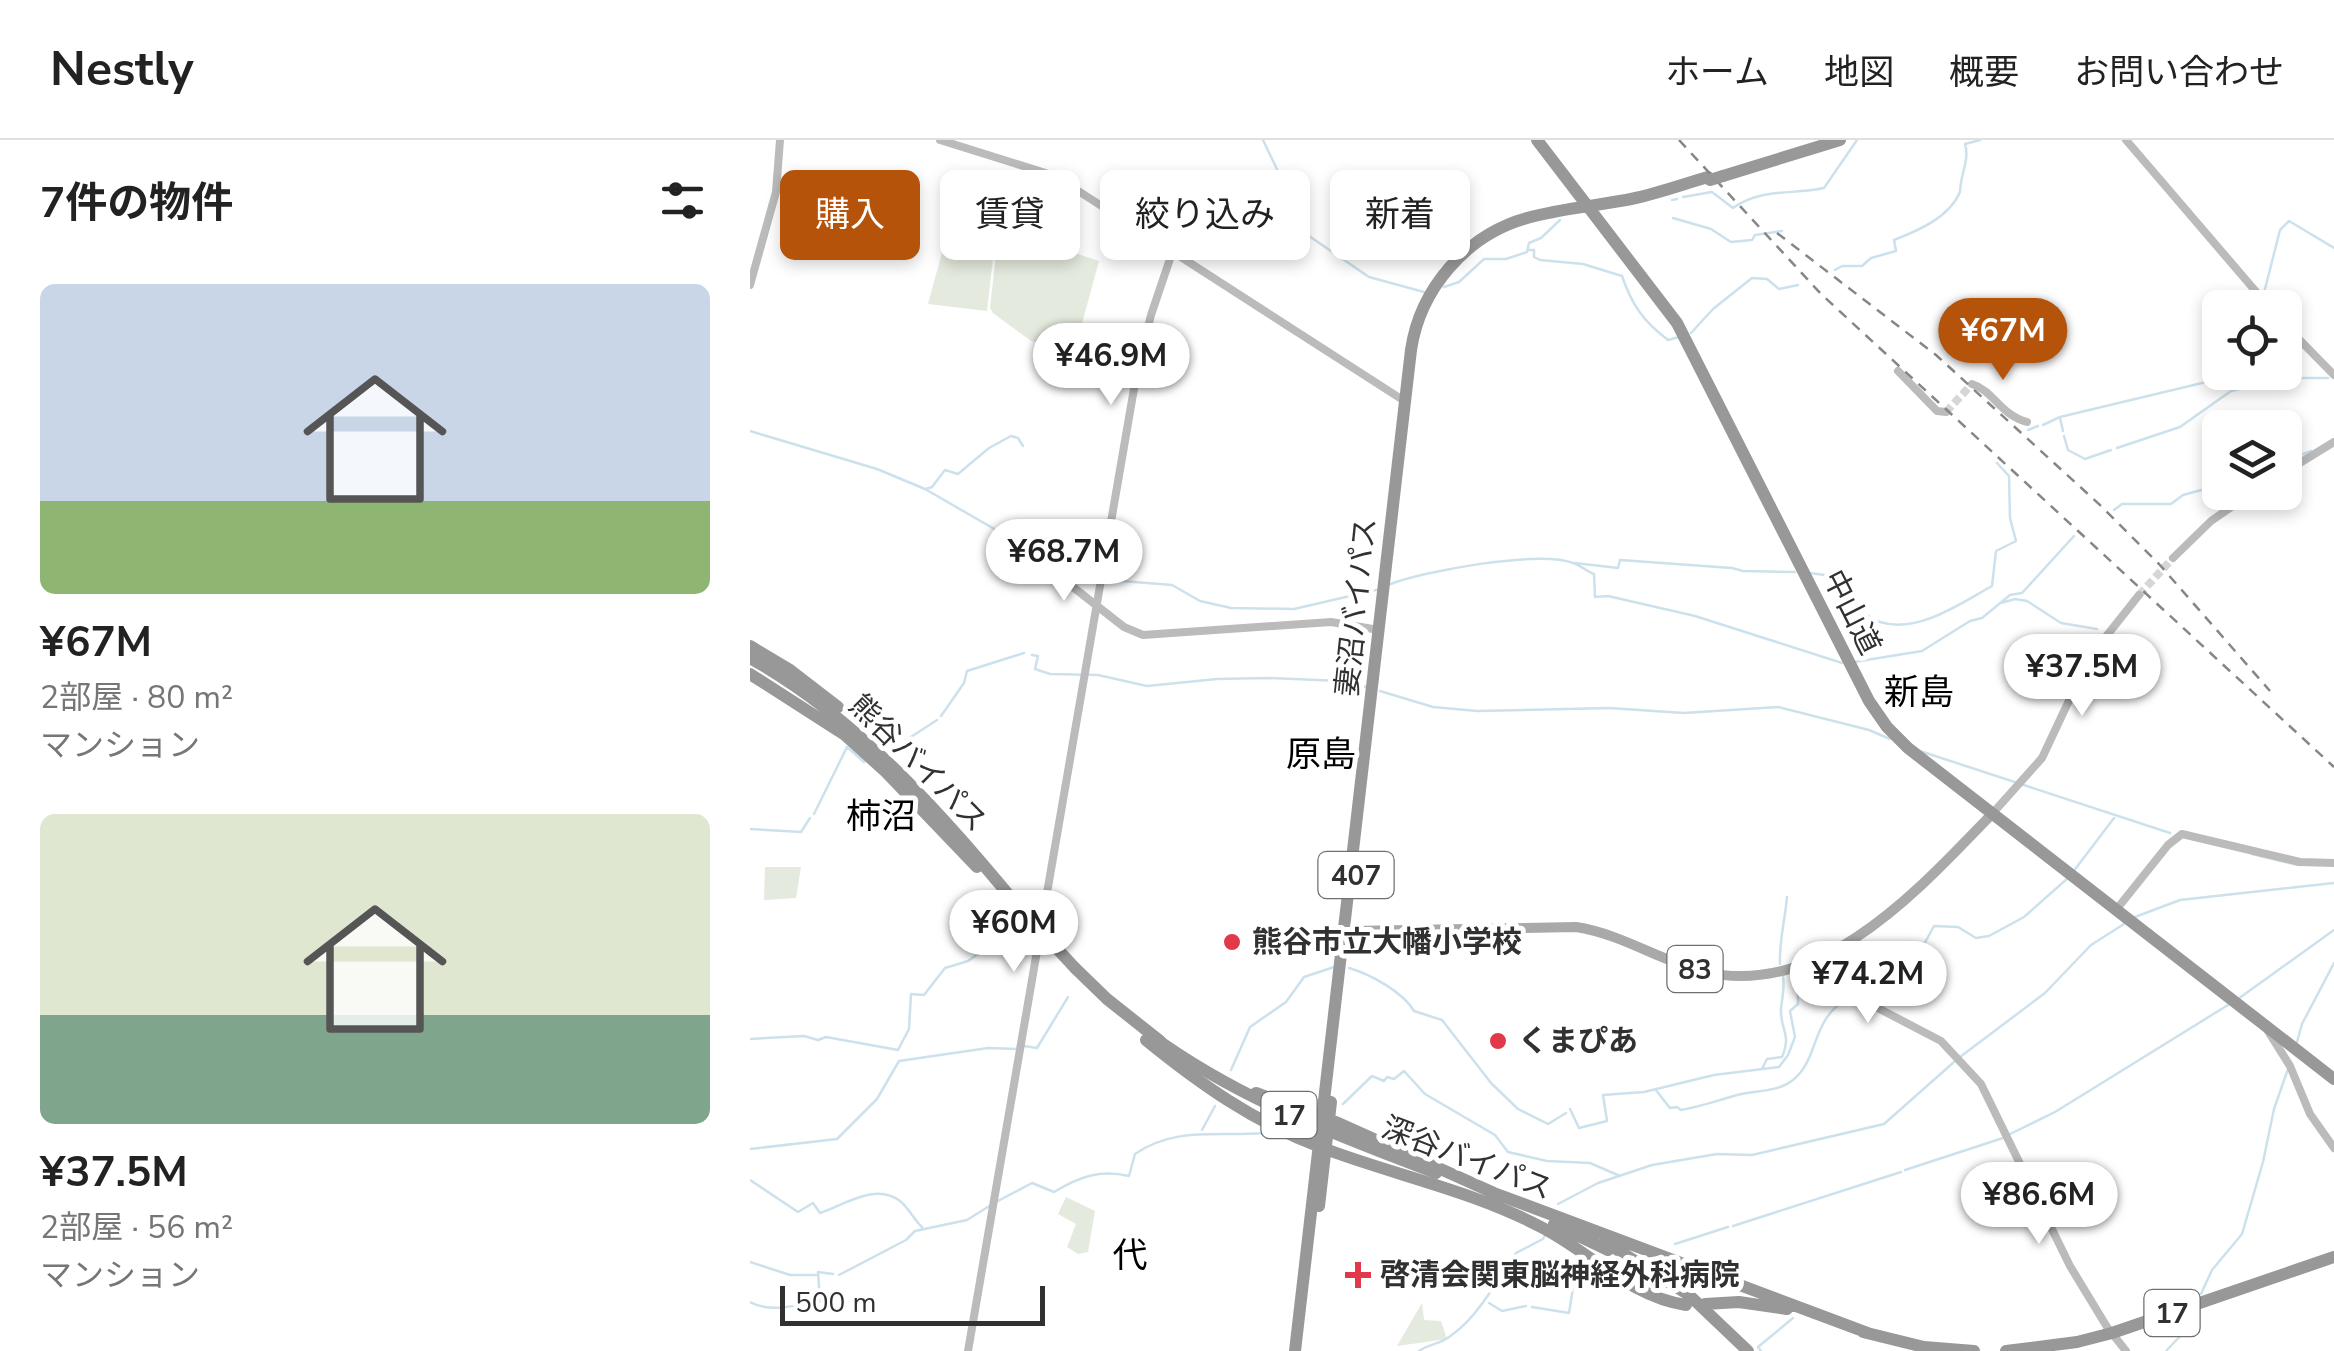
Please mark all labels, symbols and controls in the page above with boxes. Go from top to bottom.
text: Nestly [50,36,193,102]
text: ホーム [1665,49,1769,96]
text: 地図 [1824,49,1894,96]
text: 概要 [1949,49,2019,96]
text: お問い合わせ [2074,49,2284,96]
chip: 購入 [780,170,920,260]
chip: 賃貸 [940,170,1080,260]
chip: 絞り込み [1100,170,1310,260]
chip: 新着 [1330,170,1470,260]
icon: filters [655,173,710,228]
text: 7件の物件 [40,175,233,232]
map controls [2202,290,2302,510]
button: locate [2202,290,2302,390]
pin: ¥67M [1944,298,2062,383]
text: ¥67M [1960,309,2046,352]
pin: ¥46.9M [1030,323,1192,408]
text: ¥46.9M [1055,334,1167,377]
icon: home [285,349,465,529]
button: layers [2202,410,2302,510]
street label: 妻沼バイパス [1327,516,1386,698]
pin: ¥68.7M [983,519,1145,604]
text: ¥68.7M [1008,530,1120,573]
street label: 中山道 [1813,563,1890,662]
text: ¥67M [40,614,152,671]
pin: ¥37.5M [2001,634,2163,719]
text: ¥37.5M [2026,645,2138,688]
district label: 新島 [1884,669,1954,716]
text: 2部屋 · 80 m² [40,676,233,719]
street label: 熊谷バイパス [840,685,996,841]
text: マンション [40,724,200,767]
district label: 原島 [1286,731,1356,778]
district label: 柿沼 [846,793,916,840]
road number: 407 [1318,852,1394,898]
icon: home [285,879,465,1059]
pin: ¥60M [955,890,1073,975]
text: ¥60M [971,901,1057,944]
place label: 熊谷市立大幡小学校 [1252,922,1522,963]
marker: 熊谷市立大幡小学校 [1221,931,1243,953]
pin: ¥74.2M [1787,941,1949,1026]
road number: 83 [1668,946,1722,992]
text: ¥74.2M [1812,952,1924,995]
place label: くまぴあ [1518,1021,1638,1062]
marker: くまぴあ [1487,1030,1509,1052]
road number: 17 [1262,1092,1316,1138]
street label: 深谷バイパス [1376,1107,1558,1210]
text: ¥37.5M [40,1144,188,1201]
pin: ¥86.6M [1958,1162,2120,1247]
text: ¥86.6M [1983,1173,2095,1216]
text: 2部屋 · 56 m² [40,1206,233,1249]
district label: 代 [1112,1232,1148,1279]
text: マンション [40,1254,200,1297]
place label: 啓清会関東脳神経外科病院 [1380,1255,1740,1296]
marker: 啓清会関東脳神経外科病院 [1345,1262,1371,1288]
scale bar [780,1281,1045,1326]
text: 500 m [795,1284,877,1322]
road number: 17 [2144,1290,2200,1336]

